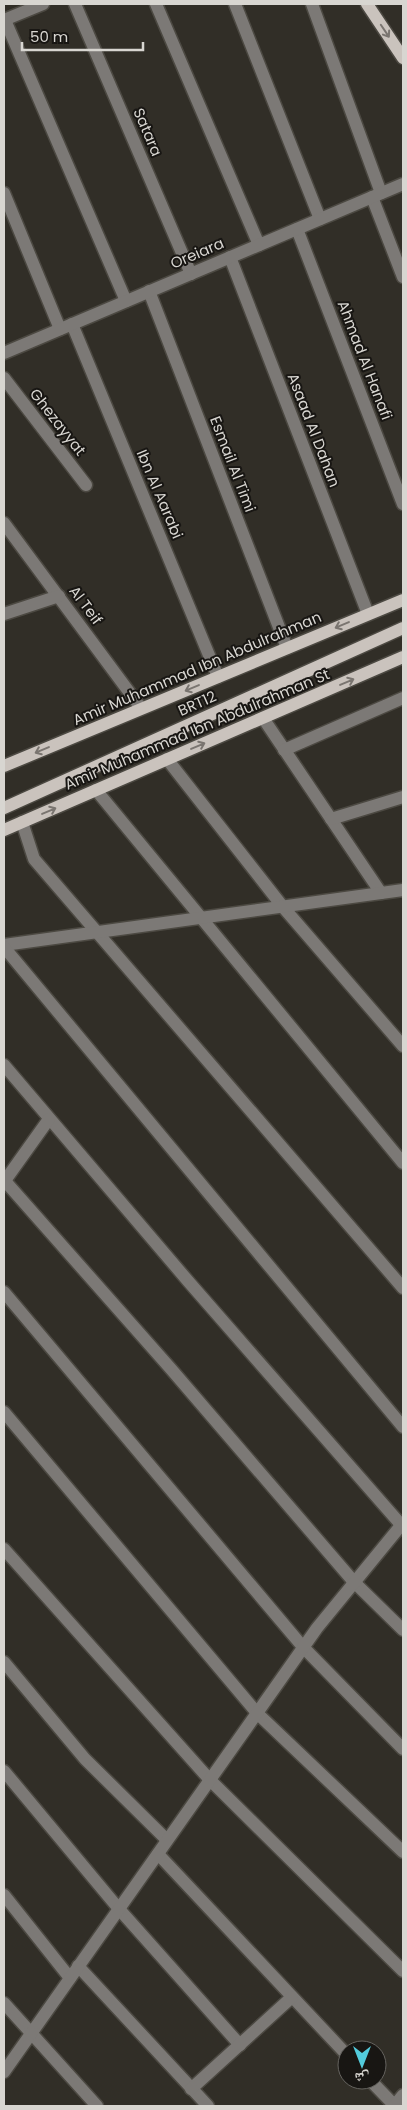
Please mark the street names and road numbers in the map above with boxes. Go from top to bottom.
street label: Satara [129,105,167,159]
street label: Oreiara [167,232,227,274]
street label: Ahmad Al Hanafi [333,297,397,423]
street label: Asaad Al Dahan [283,370,345,490]
street label: Ghezayyat [25,384,91,460]
street label: Esmail Al Timi [205,413,261,515]
street label: Ibn Al Aarabi [132,446,188,542]
street label: Al Teif [64,581,108,629]
street label: Amir Muhammad Ibn Abdulrahman [70,606,324,730]
street label: Amir Muhammad Ibn Abdulrahman St [61,663,333,795]
street label: BRT12 [175,685,219,721]

